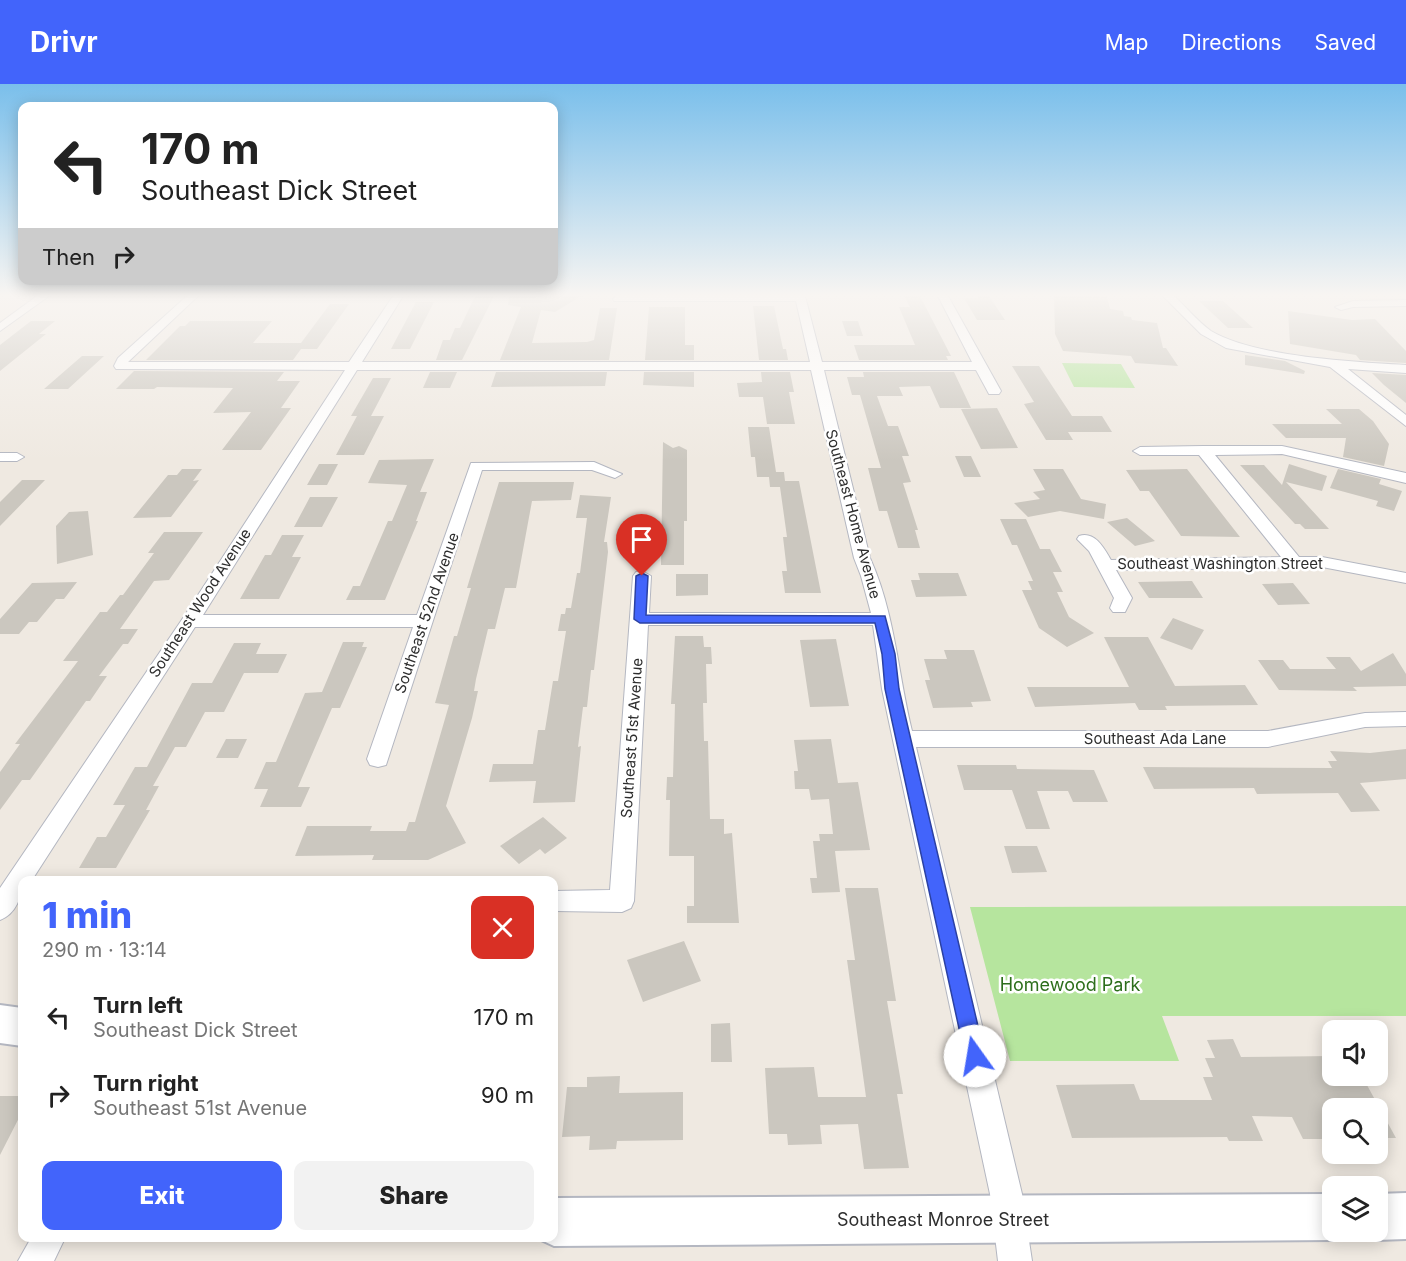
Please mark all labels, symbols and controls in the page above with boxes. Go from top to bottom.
text: Drivr [30,25,98,59]
text: Map [1105,30,1148,55]
text: Directions [1181,30,1282,55]
text: Saved [1315,30,1376,55]
text: 170 m [141,123,259,174]
icon: left [42,126,120,204]
text: Southeast Dick Street [141,174,417,207]
icon: right [107,240,140,273]
text: Then [42,244,95,270]
street label: Southeast Home Avenue [822,427,885,601]
pin [616,514,667,576]
icon: arrive [625,523,658,556]
street label: Southeast Wood Avenue [144,525,255,681]
street label: Southeast 52nd Avenue [390,530,463,696]
street label: Southeast Washington Street [1117,554,1323,573]
street label: Southeast 51st Avenue [616,657,647,819]
street label: Southeast Ada Lane [1084,729,1226,748]
text: 1 min [42,893,132,937]
button: close [471,896,534,959]
text: 290 m · 13:14 [42,938,167,962]
park label: Homewood Park [1000,974,1140,995]
text: Turn left [93,992,183,1018]
icon: left [42,1001,75,1034]
text: 170 m [474,1004,534,1030]
text: Southeast Dick Street [93,1018,298,1042]
map controls [1322,1020,1388,1242]
button: sound [1322,1020,1388,1086]
position arrow [943,1024,1007,1088]
text: Turn right [93,1070,199,1096]
icon: right [42,1079,75,1112]
text: 90 m [481,1082,534,1108]
text: Southeast 51st Avenue [93,1096,307,1120]
button: search [1322,1098,1388,1164]
button: Exit [42,1161,282,1230]
button: Share [294,1161,534,1230]
button: layers [1322,1176,1388,1242]
street label: Southeast Monroe Street [837,1209,1049,1230]

